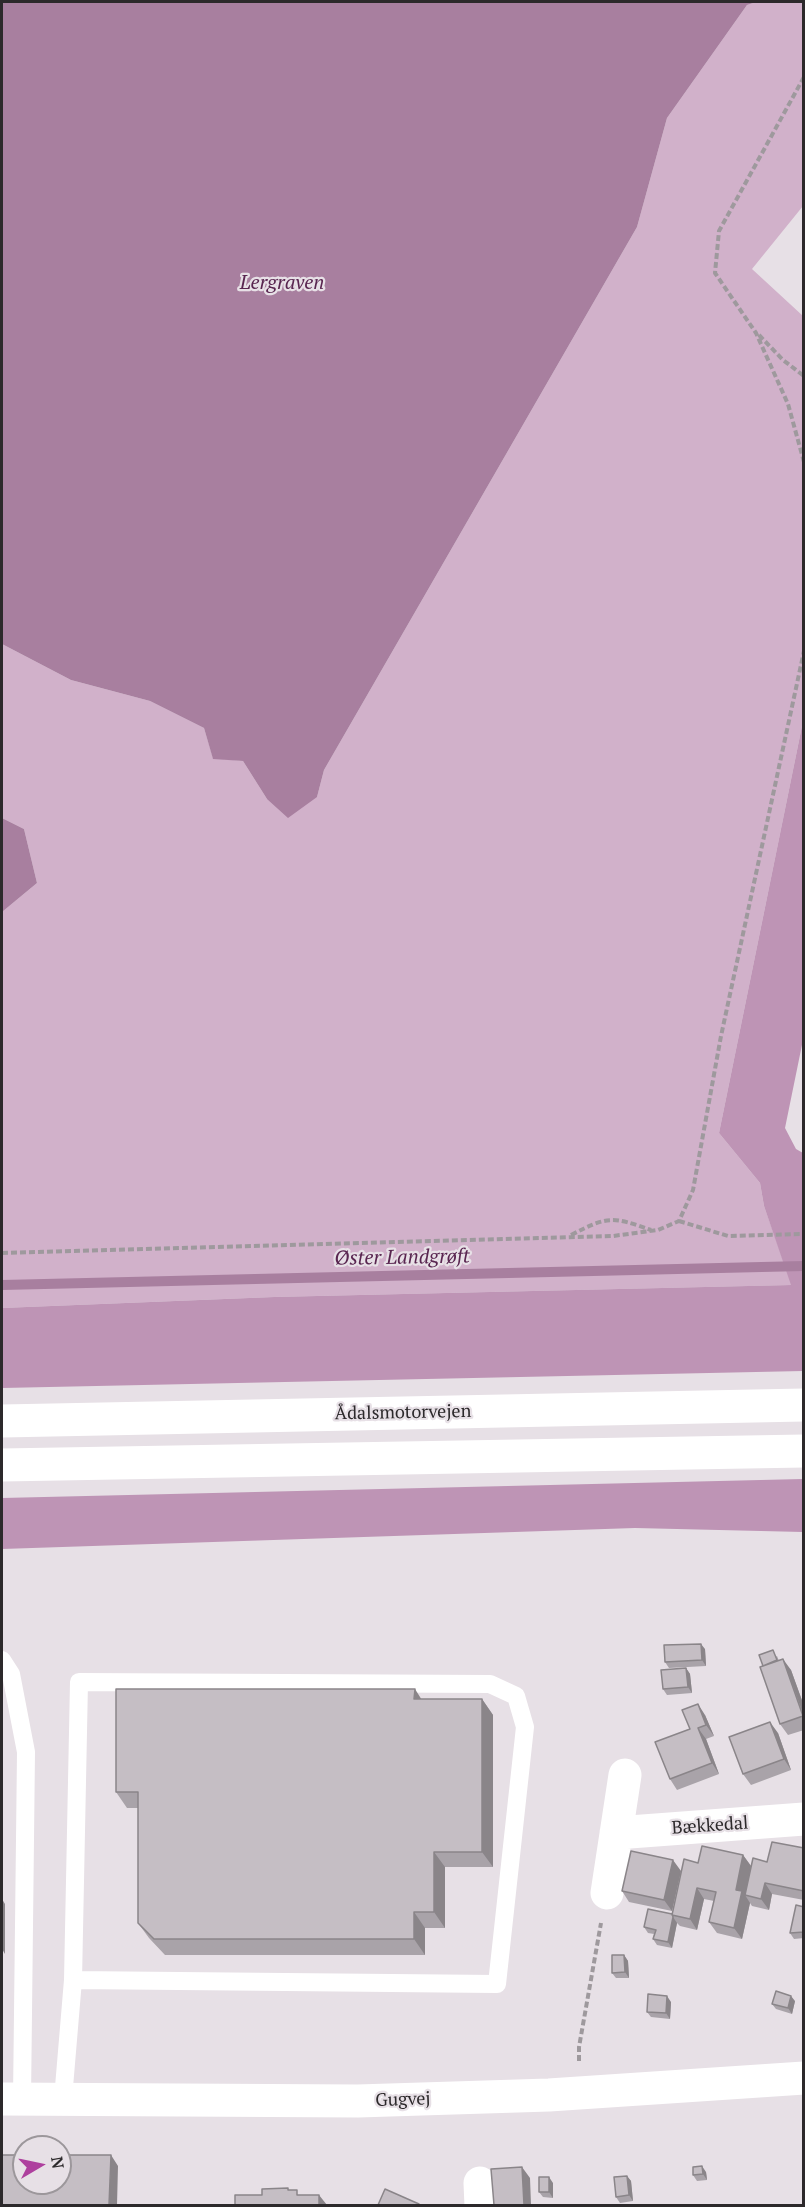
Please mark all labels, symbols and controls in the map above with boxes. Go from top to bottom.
water label: Lergraven [240,271,324,295]
water label: Øster Landgrøft [334,1245,470,1271]
street label: Ådalsmotorvejen [335,1401,471,1425]
street label: Bækkedal [671,1813,749,1839]
street label: Gugvej [375,2088,431,2112]
north arrow [12,2135,72,2195]
text: N [46,2155,70,2170]

